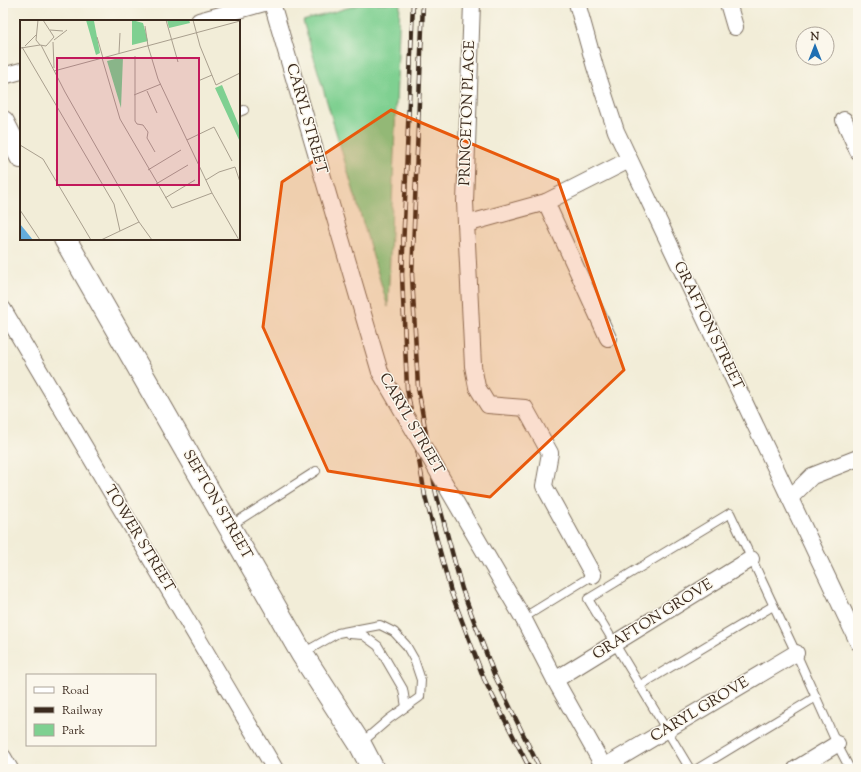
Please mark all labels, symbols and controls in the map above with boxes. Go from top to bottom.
inset map [20,20,240,240]
north arrow [795,26,835,66]
text: N [810,29,820,45]
street label: PRINCETON PLACE [455,40,481,186]
street label: CARYL STREET [280,61,332,177]
street label: GRAFTON STREET [668,258,748,394]
street label: CARYL STREET [373,369,449,479]
street label: SEFTON STREET [177,446,257,564]
street label: TOWER STREET [99,481,180,597]
street label: GRAFTON GROVE [589,575,717,665]
street label: CARYL GROVE [647,672,753,748]
legend [26,674,156,746]
text: Road [62,682,89,700]
text: Railway [62,702,103,720]
text: Park [62,722,85,740]

